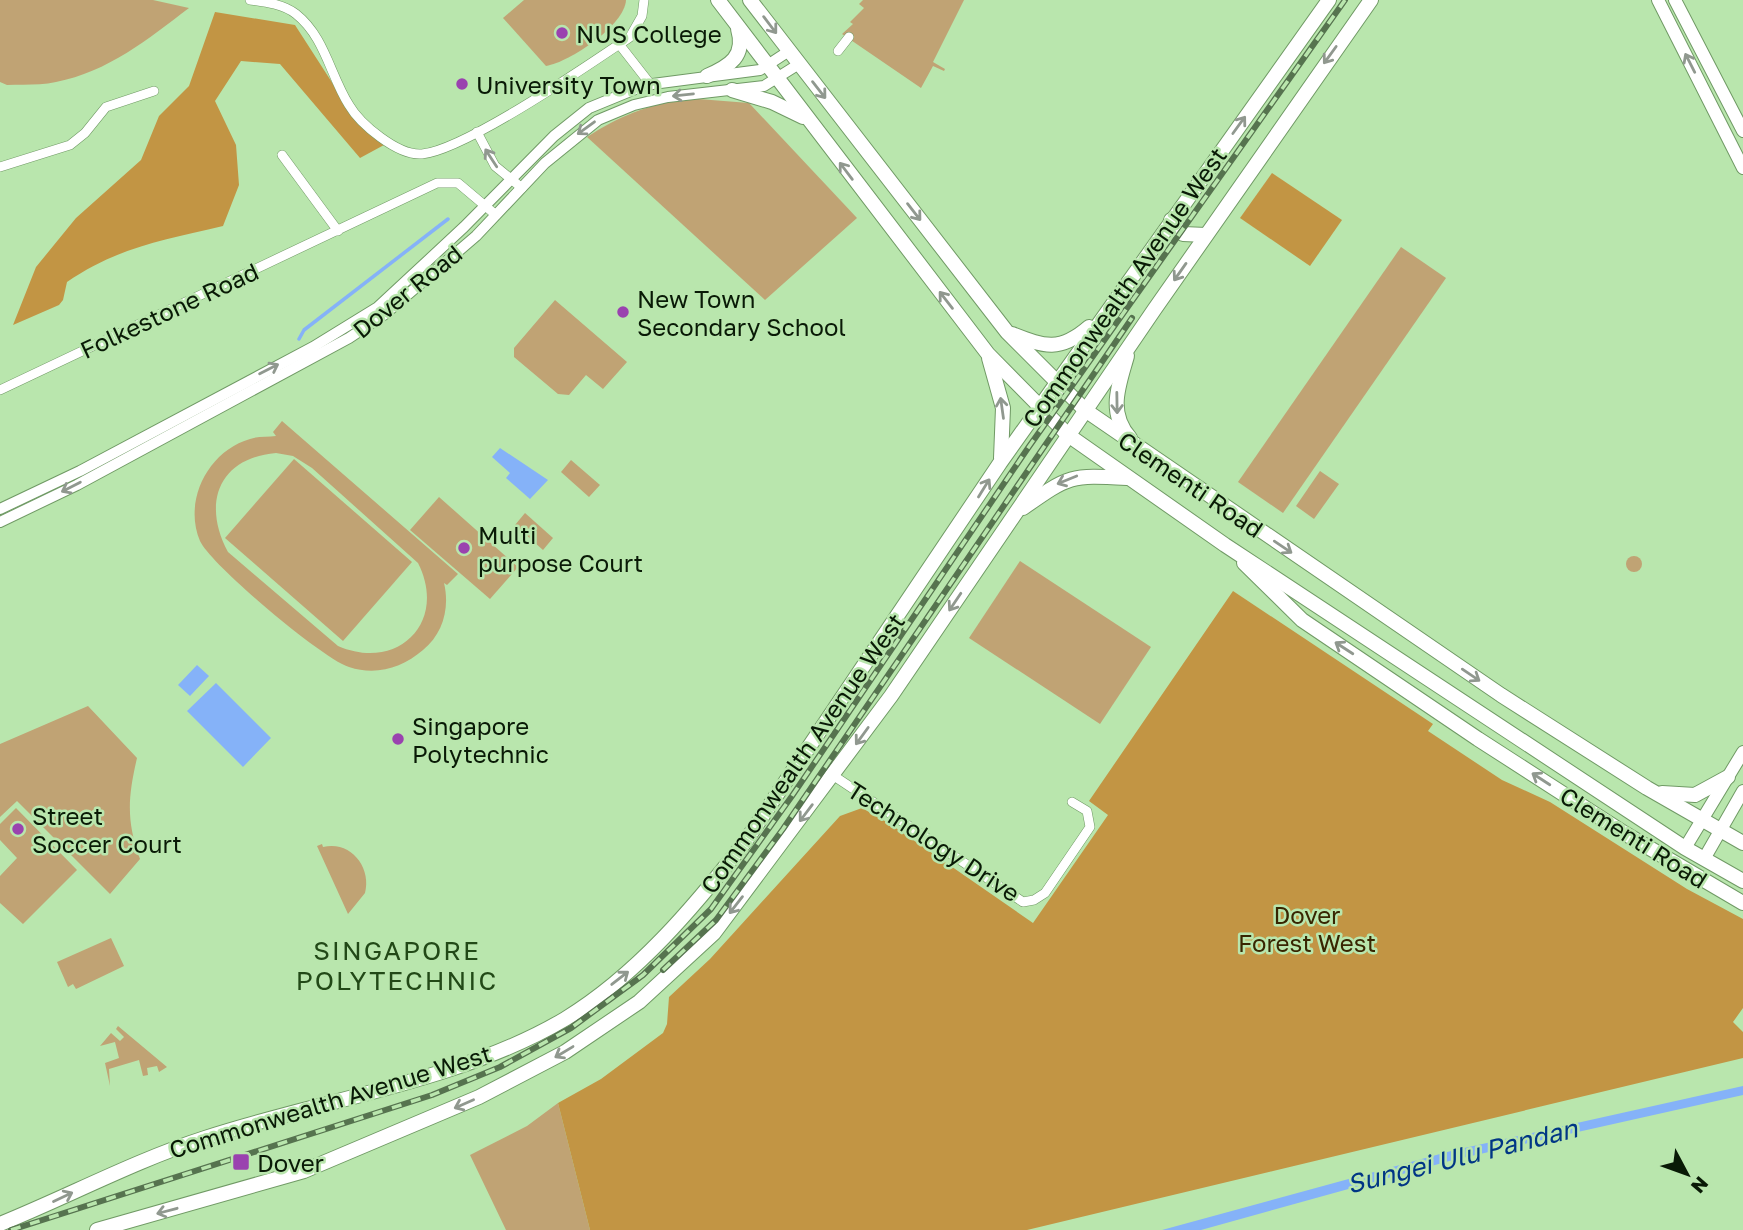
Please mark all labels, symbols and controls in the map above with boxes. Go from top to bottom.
one-way arrow [762,16,777,34]
place label: NUS College [576,19,722,48]
marker: NUS College [554,25,570,41]
one-way arrow [1323,45,1338,64]
one-way arrow [1683,53,1697,73]
place label: University Town [476,70,661,99]
marker: University Town [454,76,470,92]
one-way arrow [811,80,826,98]
one-way arrow [672,89,694,102]
one-way arrow [1232,116,1246,135]
one-way arrow [577,121,596,136]
street label: Commonwealth Avenue West [1016,141,1232,433]
one-way arrow [484,149,499,168]
one-way arrow [838,162,853,180]
one-way arrow [907,203,922,221]
street label: Dover Road [347,238,467,344]
street label: Folkestone Road [75,256,263,364]
one-way arrow [1173,262,1187,281]
place label: New Town Secondary School [637,284,846,341]
one-way arrow [938,292,953,310]
marker: New Town Secondary School [615,304,631,320]
one-way arrow [258,362,279,376]
one-way arrow [1110,391,1123,414]
one-way arrow [995,397,1008,419]
street label: Clementi Road [1113,425,1269,543]
one-way arrow [1057,475,1078,488]
one-way arrow [978,478,992,498]
one-way arrow [61,481,82,495]
place label: Multi purpose Court [478,520,643,577]
marker: Multi purpose Court [456,540,472,556]
one-way arrow [1273,540,1292,554]
one-way arrow [948,592,962,611]
street label: Commonwealth Avenue West [694,607,910,899]
one-way arrow [1335,641,1354,655]
one-way arrow [1461,668,1480,682]
place label: Singapore Polytechnic [412,711,549,768]
one-way arrow [855,726,870,745]
marker: Singapore Polytechnic [390,731,406,747]
one-way arrow [1531,772,1551,786]
street label: Technology Drive [843,775,1025,907]
street label: Clementi Road [1555,780,1713,894]
place label: Street Soccer Court [32,801,182,858]
one-way arrow [798,803,813,822]
marker: Street Soccer Court [10,821,26,837]
one-way arrow [728,895,743,913]
park label: Dover Forest West [1238,900,1376,957]
district label: SINGAPORE POLYTECHNIC [296,935,498,996]
one-way arrow [610,970,629,985]
street label: Commonwealth Avenue West [165,1038,495,1164]
one-way arrow [555,1045,575,1059]
one-way arrow [453,1098,475,1111]
water label: Sungei Ulu Pandan [1343,1112,1581,1200]
north arrow [1652,1139,1722,1209]
place label: Dover [257,1148,324,1177]
marker: Dover [231,1152,251,1172]
text: N [1687,1172,1714,1198]
one-way arrow [52,1190,73,1203]
one-way arrow [156,1206,178,1219]

